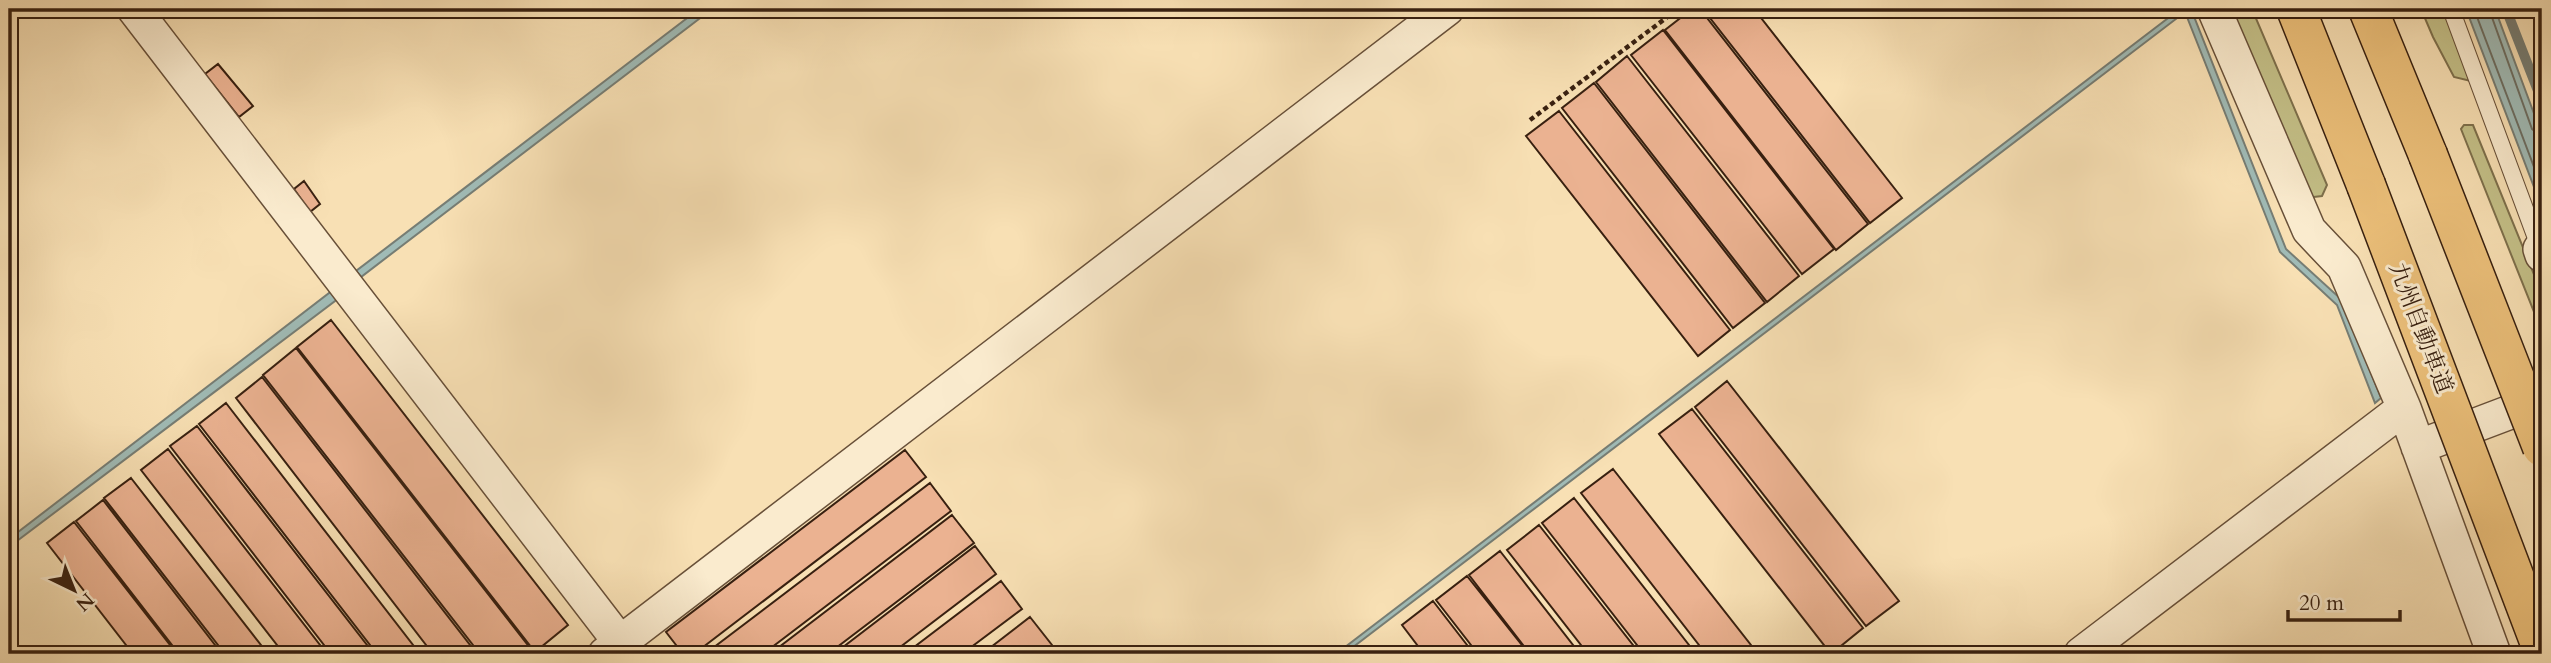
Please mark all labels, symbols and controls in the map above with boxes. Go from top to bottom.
street label: 九州自動車道 [2382,258,2460,398]
north arrow [38,554,108,624]
scale bar [2288,579,2400,623]
text: N [70,587,100,617]
text: 20 m [2299,589,2344,618]

